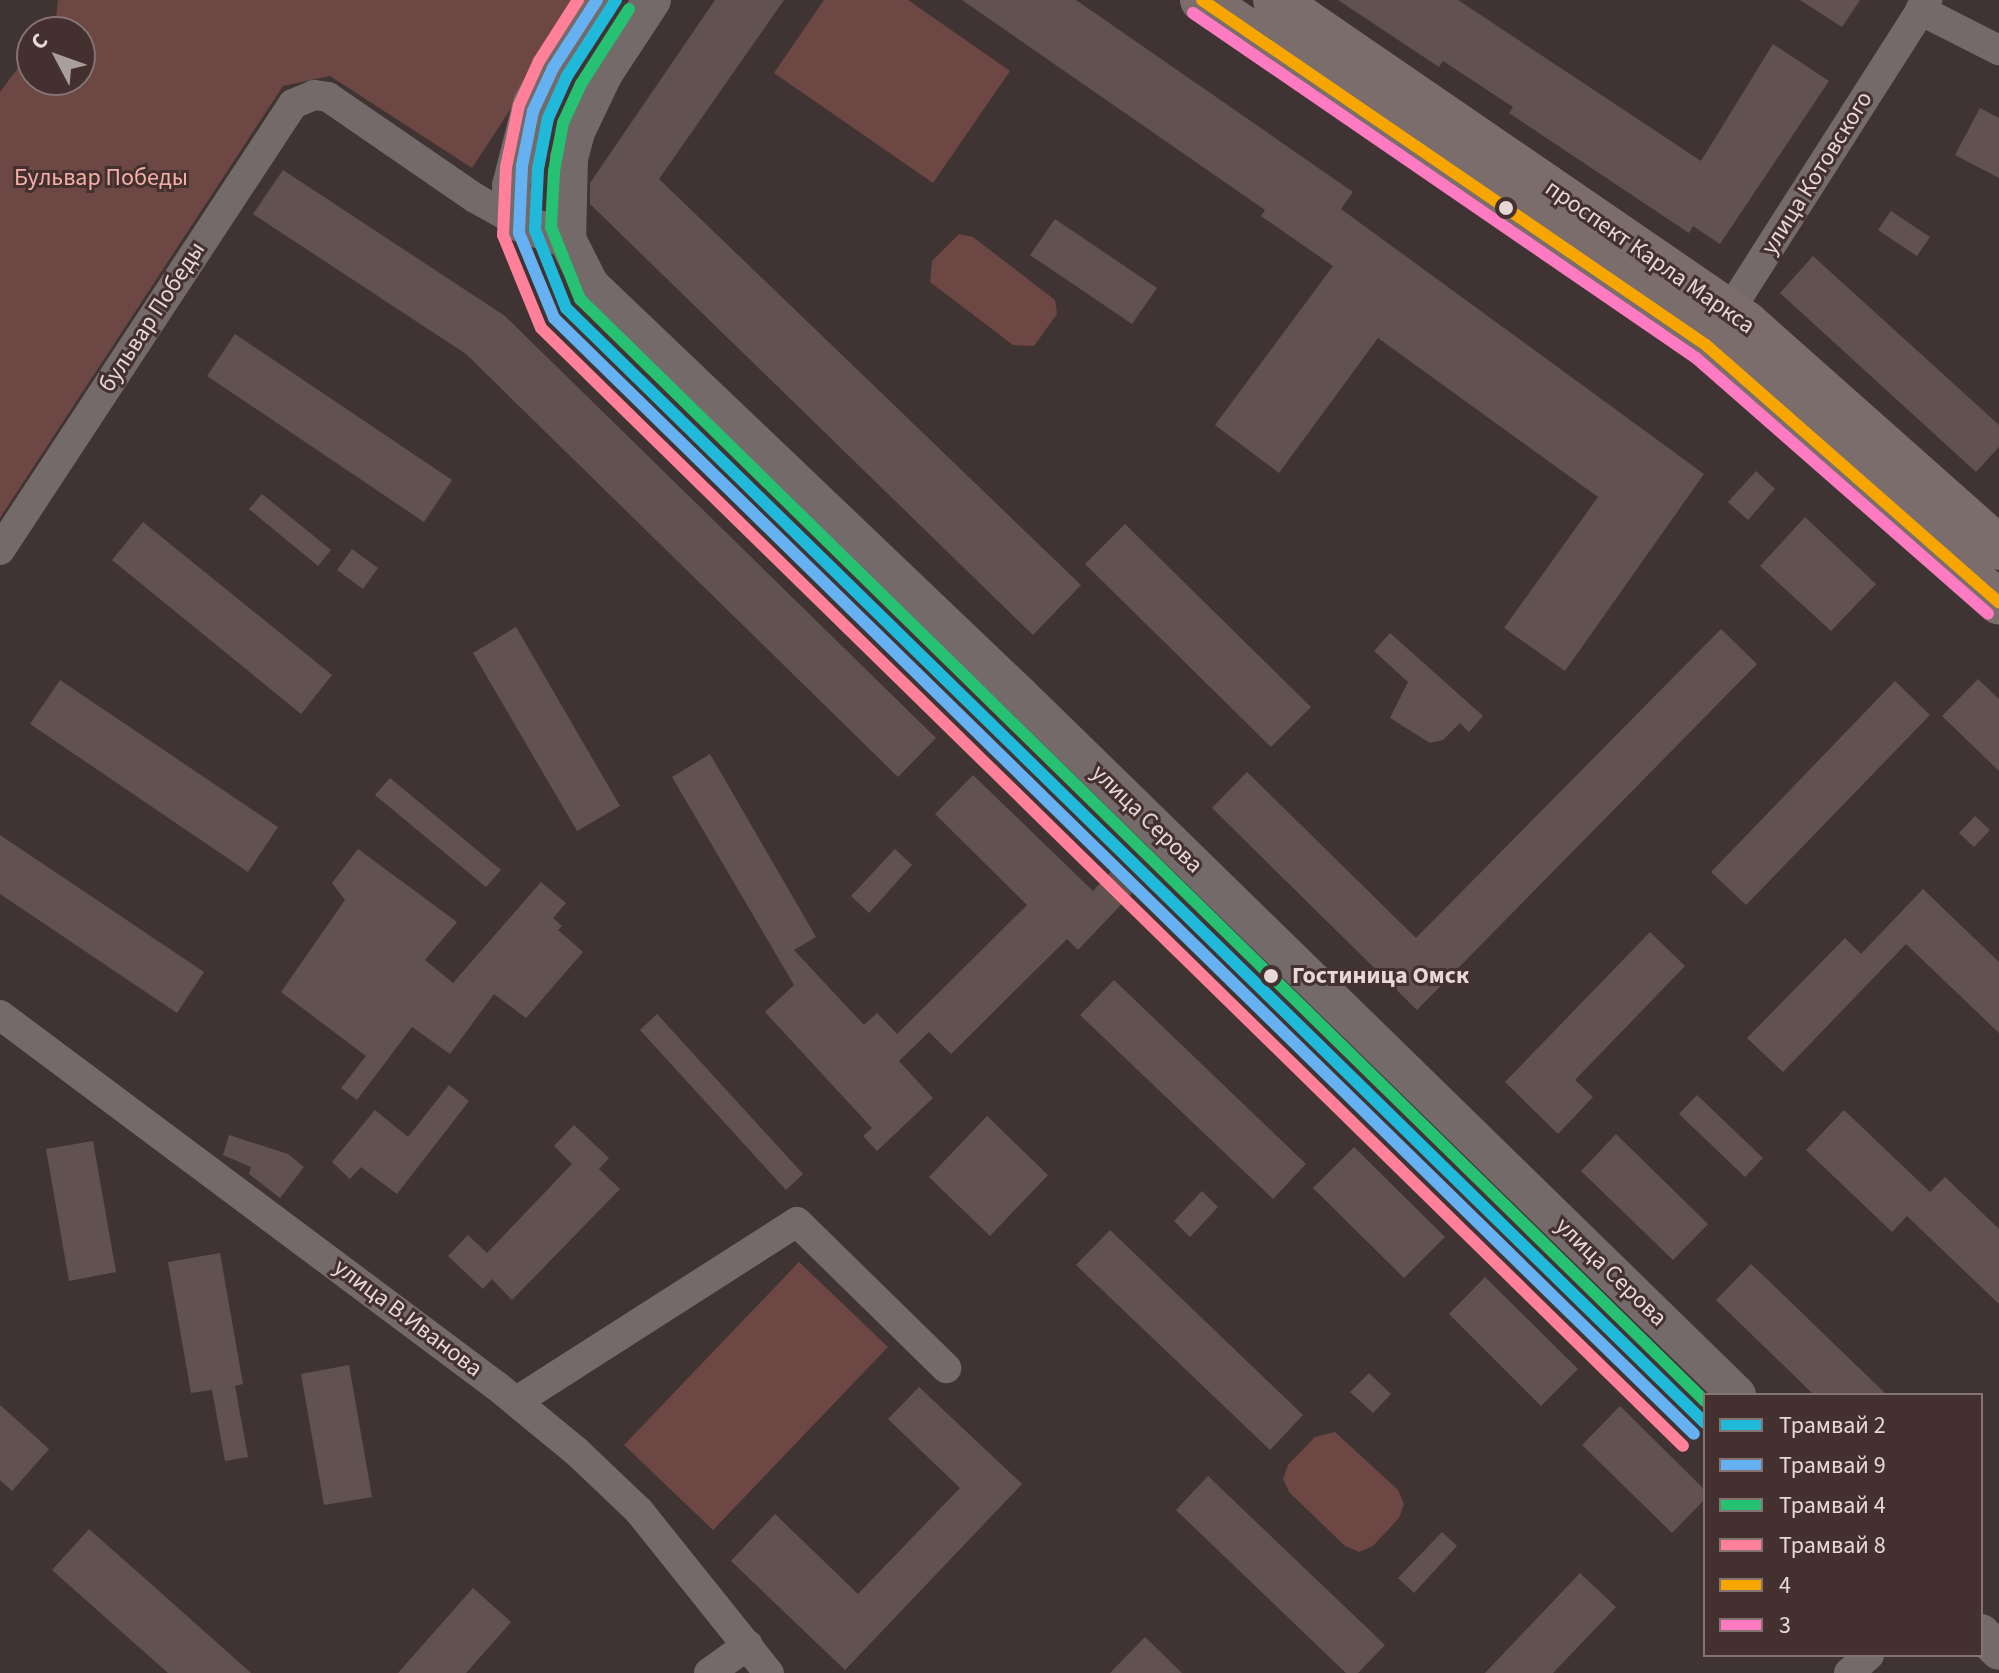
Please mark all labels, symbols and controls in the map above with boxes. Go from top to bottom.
north arrow [16,16,96,96]
text: С [23,26,56,57]
street label: улица Котовского [1755,86,1879,260]
park label: Бульвар Победы [14,164,188,192]
street label: проспект Карла Маркса [1540,174,1760,340]
unlabelled marker [1498,200,1514,216]
street label: бульвар Победы [93,237,211,397]
street label: улица Серова [1085,759,1209,879]
marker: Гостиница Омск [1257,962,1285,990]
place label: Гостиница Омск [1292,962,1469,990]
street label: улица Серова [1549,1212,1673,1332]
street label: улица В.Иванова [328,1253,488,1383]
legend [1703,1393,1983,1657]
text: Трамвай 2 [1779,1408,1886,1443]
text: Трамвай 9 [1779,1448,1886,1483]
text: Трамвай 4 [1779,1488,1886,1523]
text: Трамвай 8 [1779,1528,1886,1563]
text: 4 [1779,1568,1791,1603]
text: 3 [1779,1608,1791,1643]

